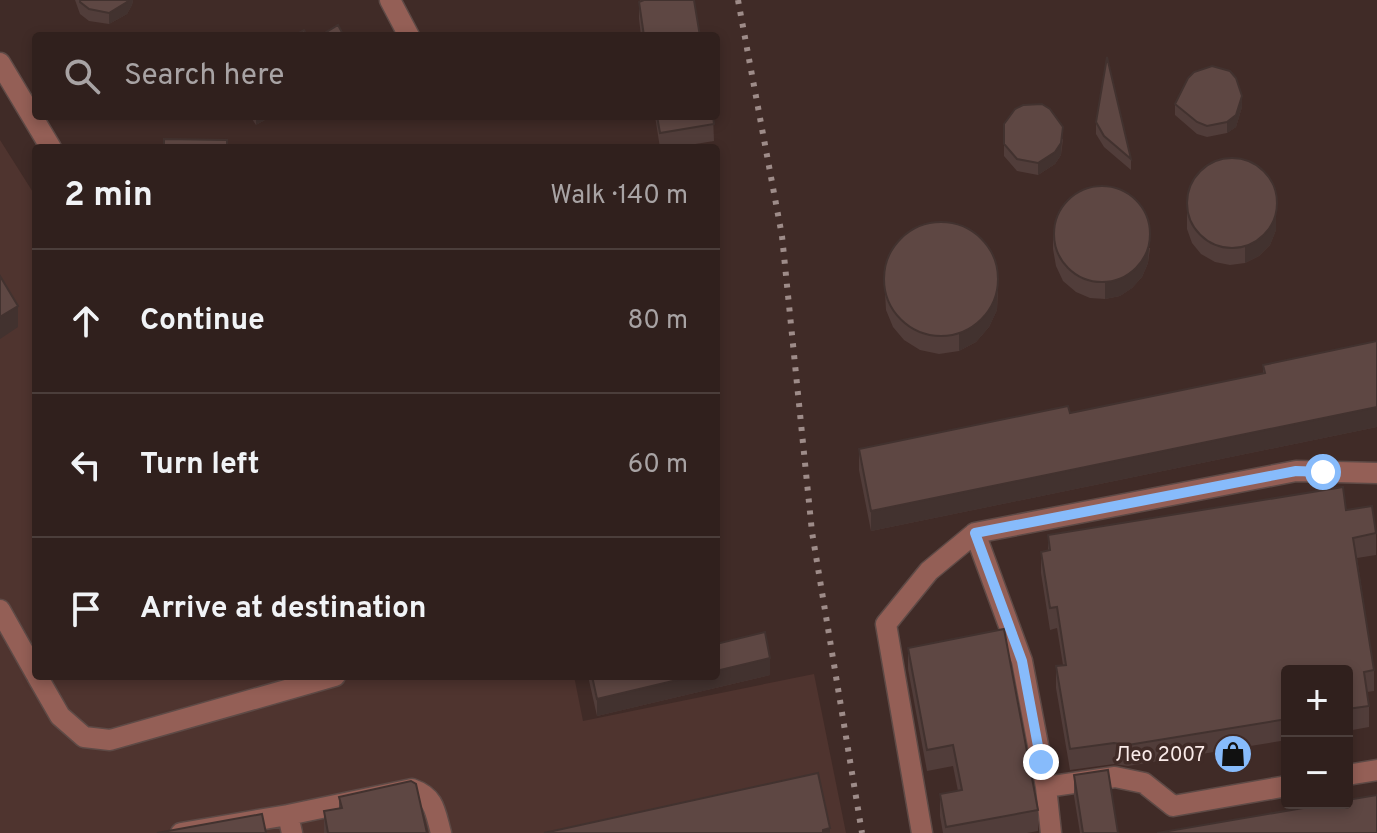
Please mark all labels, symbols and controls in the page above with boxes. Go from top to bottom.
search box [32,32,720,120]
icon: search [60,54,104,98]
text: Search here [124,58,284,95]
text: 2 min [64,175,153,218]
text: Walk · 140 m [550,180,688,213]
icon: ahead [64,299,108,343]
text: Continue [140,303,265,340]
text: 80 m [628,305,688,338]
icon: left [64,443,108,487]
text: Turn left [140,447,260,484]
text: 60 m [628,449,688,482]
route start [1305,454,1341,490]
icon: arrive [64,587,108,631]
text: Arrive at destination [140,591,426,628]
map controls [1281,665,1353,809]
button: + [1281,665,1353,737]
shop icon: Лео 2007 [1212,733,1254,775]
button: − [1281,737,1353,809]
place label: Лео 2007 [1115,743,1205,769]
route end [1023,744,1059,780]

